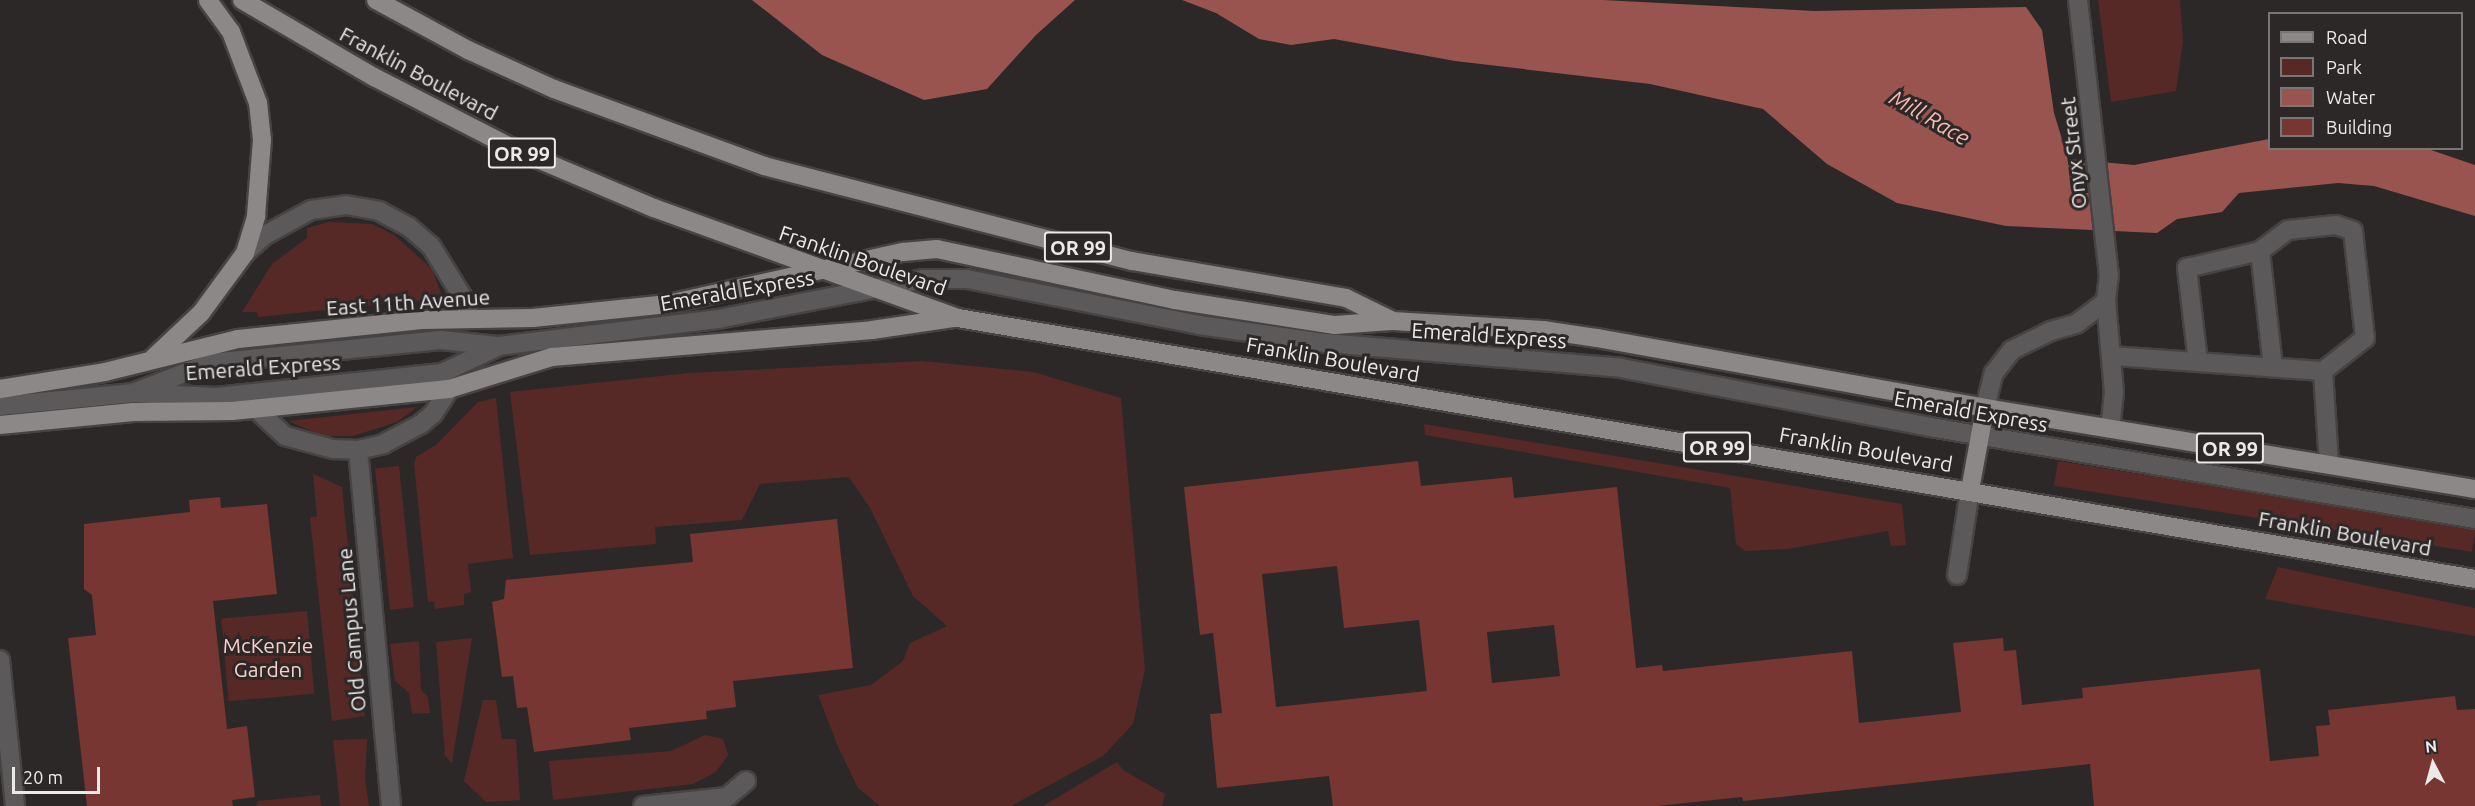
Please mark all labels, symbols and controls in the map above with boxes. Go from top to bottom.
legend [2268,12,2463,150]
street label: Franklin Boulevard [336,21,502,125]
text: Road [2326,27,2368,47]
text: Park [2326,57,2362,77]
water label: Mill Race [1885,84,1975,150]
text: Water [2326,87,2375,107]
street label: Onyx Street [2055,96,2091,210]
text: Building [2326,117,2392,137]
road number: OR 99 [488,136,556,170]
street label: Franklin Boulevard [776,220,950,300]
road number: OR 99 [1044,230,1112,264]
street label: Emerald Express [658,264,816,316]
street label: East 11th Avenue [325,284,491,320]
street label: Emerald Express [1411,317,1567,353]
street label: Franklin Boulevard [1244,331,1422,387]
street label: Emerald Express [185,349,341,385]
street label: Emerald Express [1892,385,2050,437]
street label: Franklin Boulevard [1777,421,1955,477]
road number: OR 99 [1682,430,1752,464]
road number: OR 99 [2196,431,2264,465]
street label: Franklin Boulevard [2256,505,2434,561]
street label: Old Campus Lane [331,547,371,713]
park label: McKenzie Garden [223,632,313,682]
north arrow [2403,734,2463,794]
text: N [2424,737,2438,756]
scale bar [15,755,104,793]
text: 20 m [23,767,63,787]

